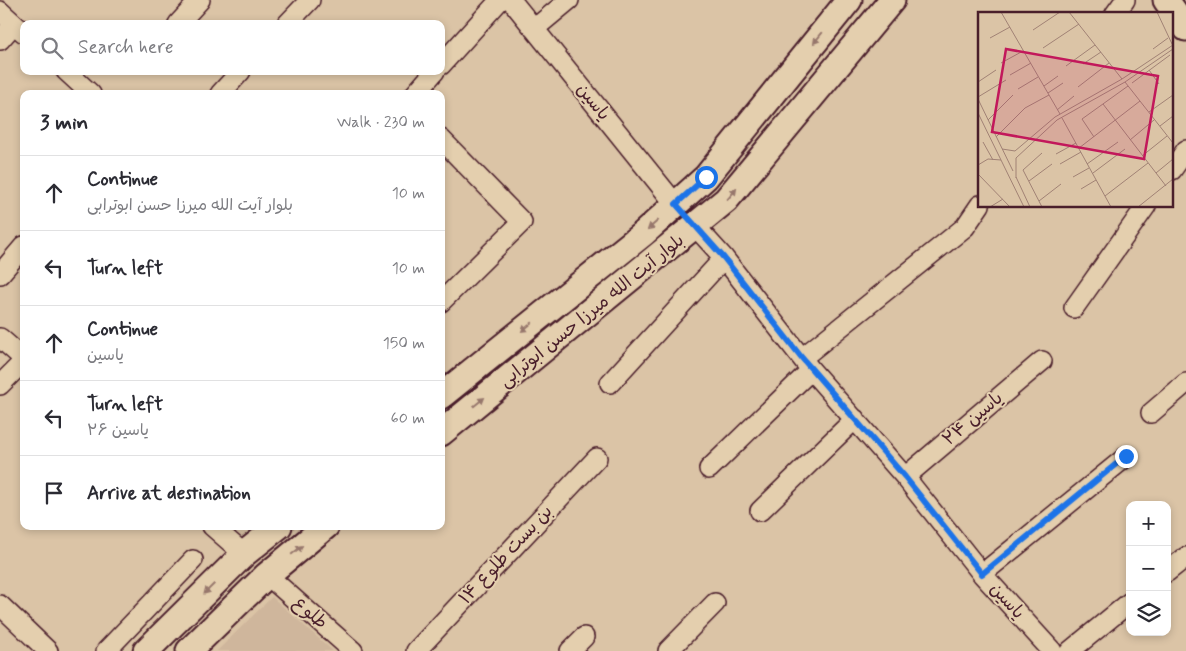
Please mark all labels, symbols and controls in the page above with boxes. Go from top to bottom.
inset map [978,12,1174,208]
search box [20,20,445,75]
one-way arrow [813,31,823,45]
icon: search [38,34,66,62]
text: Search here [78,35,174,60]
street label: یاسین [571,78,615,126]
text: 3 min [40,109,88,137]
text: Walk · 230 m [337,112,425,133]
route start [695,166,718,189]
text: Continue [87,167,158,192]
icon: ahead [40,179,68,207]
text: 10 m [392,183,425,204]
one-way arrow [726,188,737,201]
text: بلوار آیت الله میرزا حسن ابوترابی [87,195,293,216]
one-way arrow [647,219,659,231]
street label: بلوار آیت الله میرزا حسن ابوترابی [494,229,690,393]
icon: left [40,254,68,282]
text: Turn left [87,256,163,281]
text: 10 m [392,258,425,279]
text: Continue [87,317,158,342]
one-way arrow [520,321,533,332]
icon: ahead [40,329,68,357]
text: 150 m [383,333,425,354]
text: یاسین [87,345,124,366]
street label: یاسین ۲۴ [938,387,1008,451]
text: Turn left [87,392,163,417]
one-way arrow [472,397,485,408]
icon: left [40,404,68,432]
text: 60 m [391,408,425,429]
text: یاسین ۲۶ [87,420,149,441]
route end [1115,445,1138,468]
icon: arrive [40,479,68,507]
text: Arrive at destination [87,481,251,506]
street label: بن بست طلوع ۱۴ [454,500,558,610]
map controls [1126,501,1171,636]
button: + [1126,501,1171,546]
one-way arrow [290,545,303,556]
button: − [1126,546,1171,591]
street label: یاسین [984,578,1030,624]
one-way arrow [203,583,215,595]
street label: طلوع [288,591,332,635]
button: layers [1126,591,1171,636]

